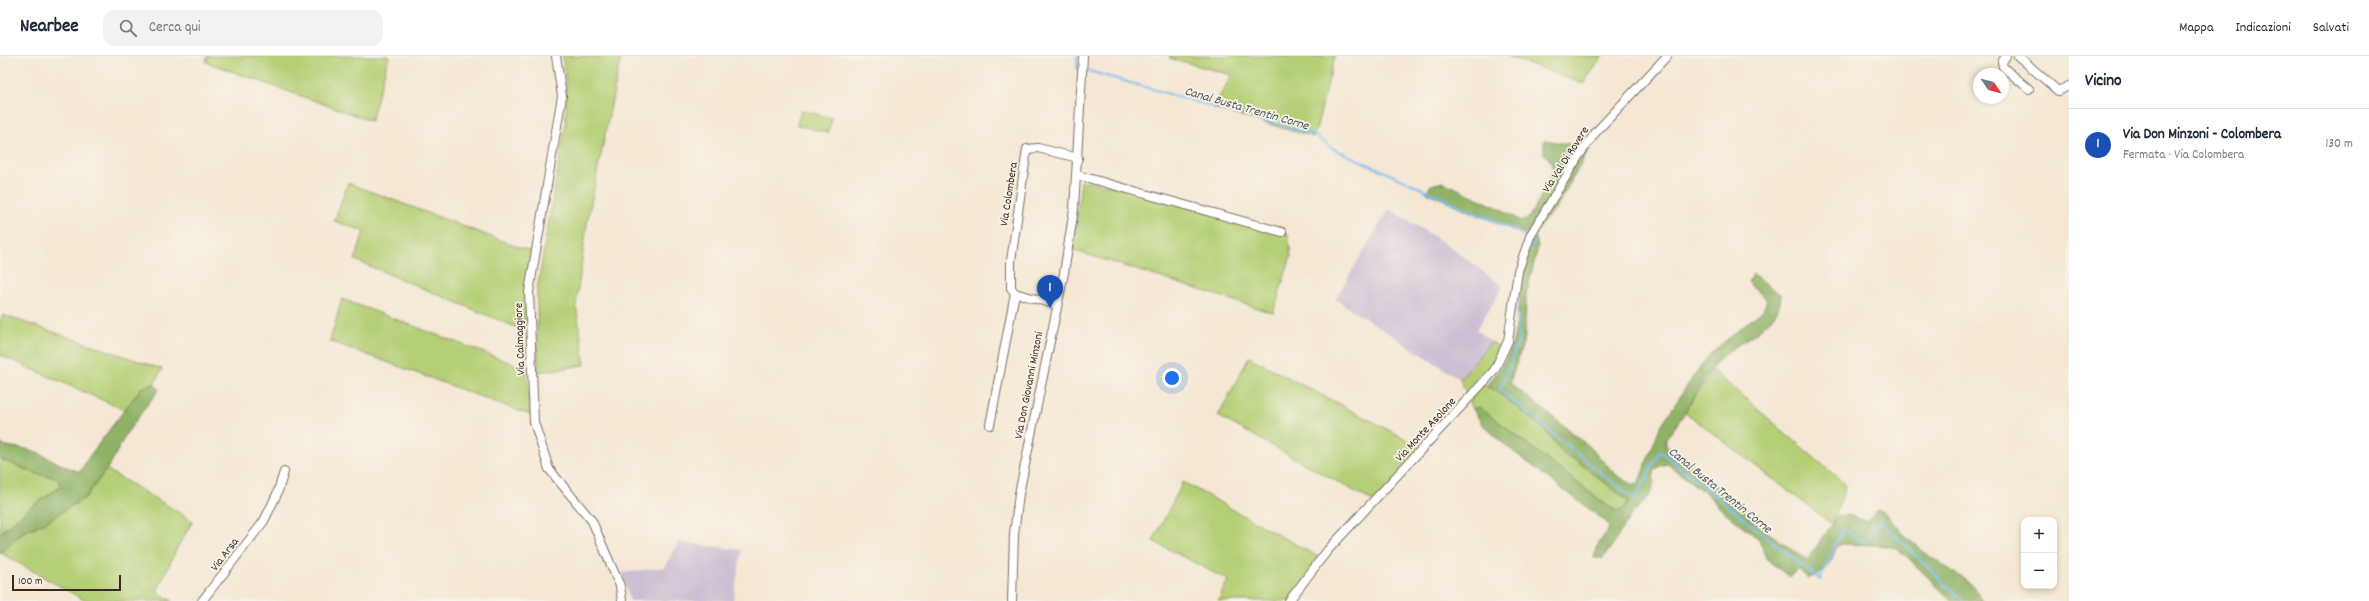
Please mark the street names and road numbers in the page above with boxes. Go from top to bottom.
street label: Via Val Di Rovere [1539,123,1594,196]
street label: Via Colombera [996,161,1023,227]
street label: Via Calmaggiore [511,302,530,375]
street label: Via Don Giovanni Minzoni [1011,330,1048,440]
street label: Via Monte Asolone [1392,394,1461,466]
street label: Via Arsa [207,534,244,575]

